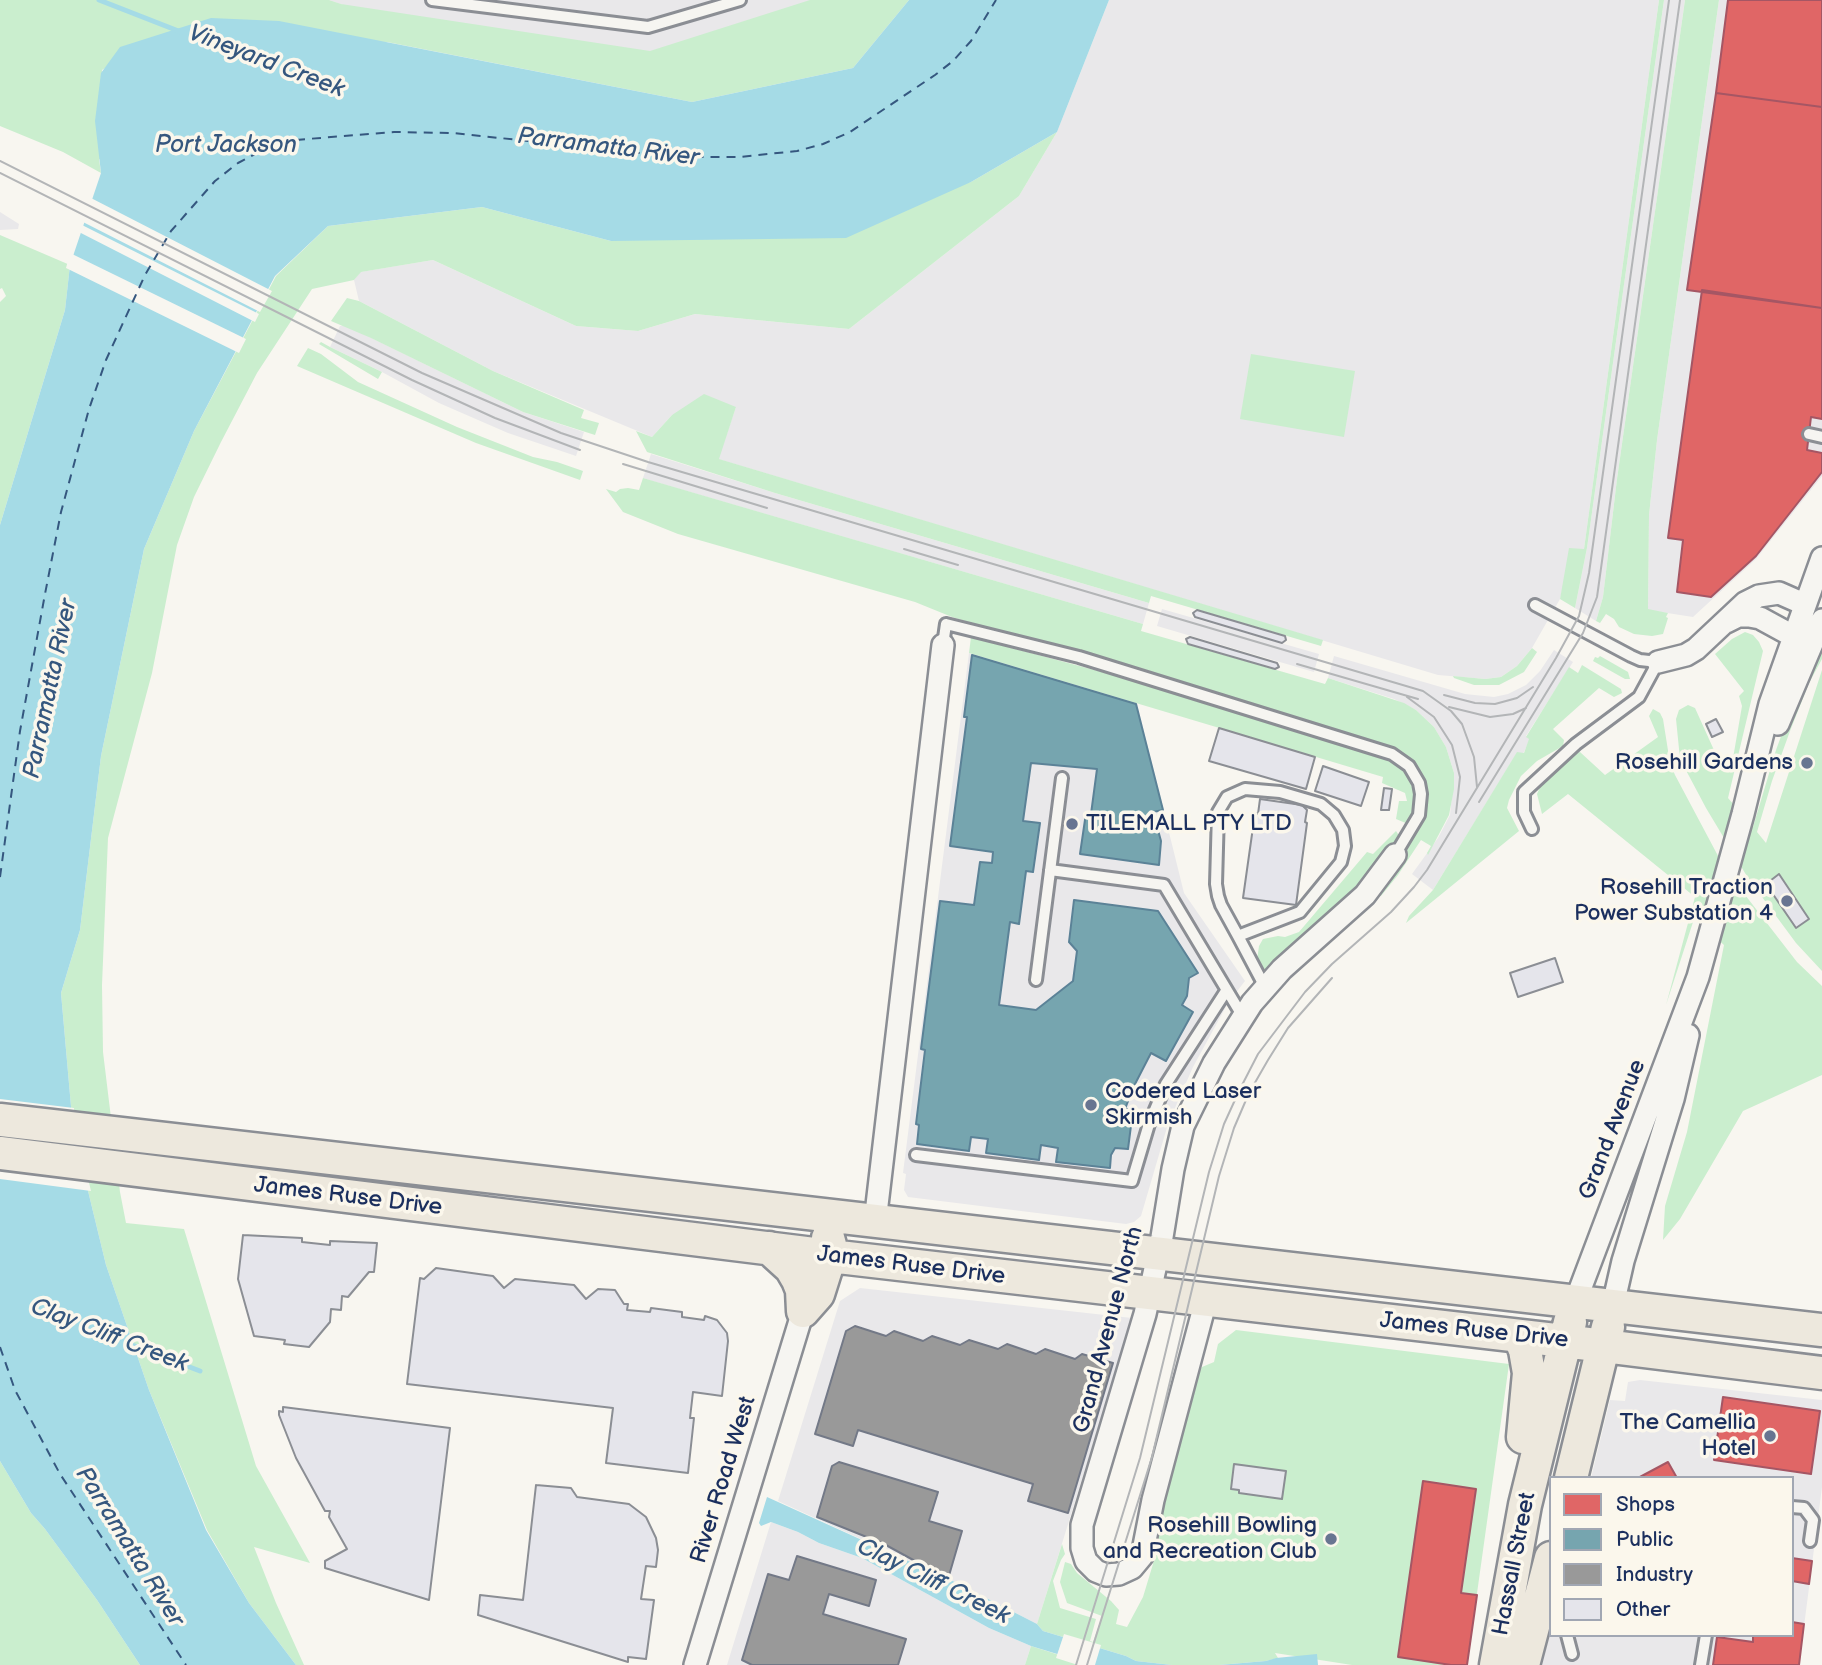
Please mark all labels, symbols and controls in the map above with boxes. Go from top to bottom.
water label: Vineyard Creek [184,19,348,105]
water label: Parramatta River [516,123,700,173]
water label: Port Jackson [155,132,297,160]
water label: Parramatta River [18,597,84,781]
place label: Rosehill Gardens [1615,749,1793,777]
marker: Rosehill Gardens [1799,755,1815,771]
place label: TILEMALL PTY LTD [1086,810,1292,838]
marker: TILEMALL PTY LTD [1064,816,1080,832]
place label: Rosehill Traction Power Substation 4 [1574,874,1773,928]
marker: Rosehill Traction Power Substation 4 [1779,893,1795,909]
street label: Grand Avenue [1574,1056,1652,1204]
place label: Codered Laser Skirmish [1105,1078,1261,1132]
marker: Codered Laser Skirmish [1083,1097,1099,1113]
street label: James Ruse Drive [252,1172,444,1222]
street label: Grand Avenue North [1068,1224,1150,1436]
street label: James Ruse Drive [815,1241,1007,1291]
water label: Clay Cliff Creek [26,1293,192,1379]
street label: James Ruse Drive [1378,1307,1570,1355]
street label: River Road West [685,1393,763,1567]
place label: The Camellia Hotel [1620,1409,1756,1463]
marker: The Camellia Hotel [1762,1428,1778,1444]
water label: Parramatta River [68,1462,190,1632]
legend [1549,1476,1794,1637]
street label: Hassall Street [1488,1490,1542,1638]
text: Shops [1616,1492,1675,1517]
place label: Rosehill Bowling and Recreation Club [1103,1512,1317,1566]
text: Public [1616,1527,1674,1552]
marker: Rosehill Bowling and Recreation Club [1323,1531,1339,1547]
water label: Clay Cliff Creek [852,1533,1014,1631]
text: Industry [1616,1562,1693,1587]
text: Other [1616,1597,1670,1622]

